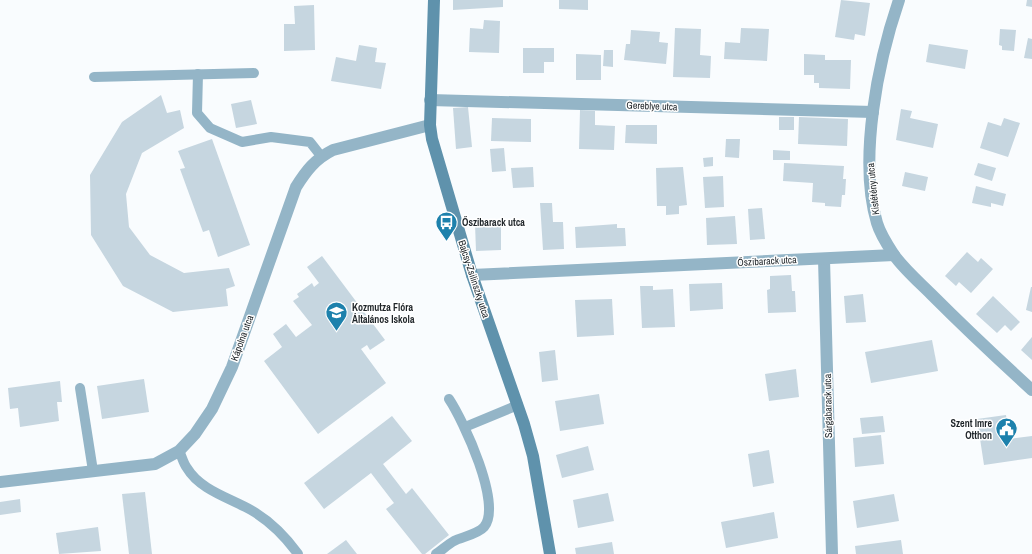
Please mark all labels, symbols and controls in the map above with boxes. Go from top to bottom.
street label: Gereblye utca [626,99,678,113]
street label: Kistétény utca [864,162,882,216]
bus stop icon: Őszibarack utca [434,209,460,242]
place label: Őszibarack utca [462,216,525,229]
street label: Bajcsy-Zsilinszky utca [455,238,493,320]
street label: Őszibarack utca [737,253,797,269]
school or university icon: Kozmutza Flóra Általános Iskola [324,300,350,333]
place label: Kozmutza Flóra Általános Iskola [352,301,415,326]
street label: Kápolna utca [228,313,256,363]
street label: Sárgabarack utca [821,373,835,438]
public building icon: Szent Imre Otthon [994,416,1020,449]
place label: Szent Imre Otthon [951,417,992,442]

